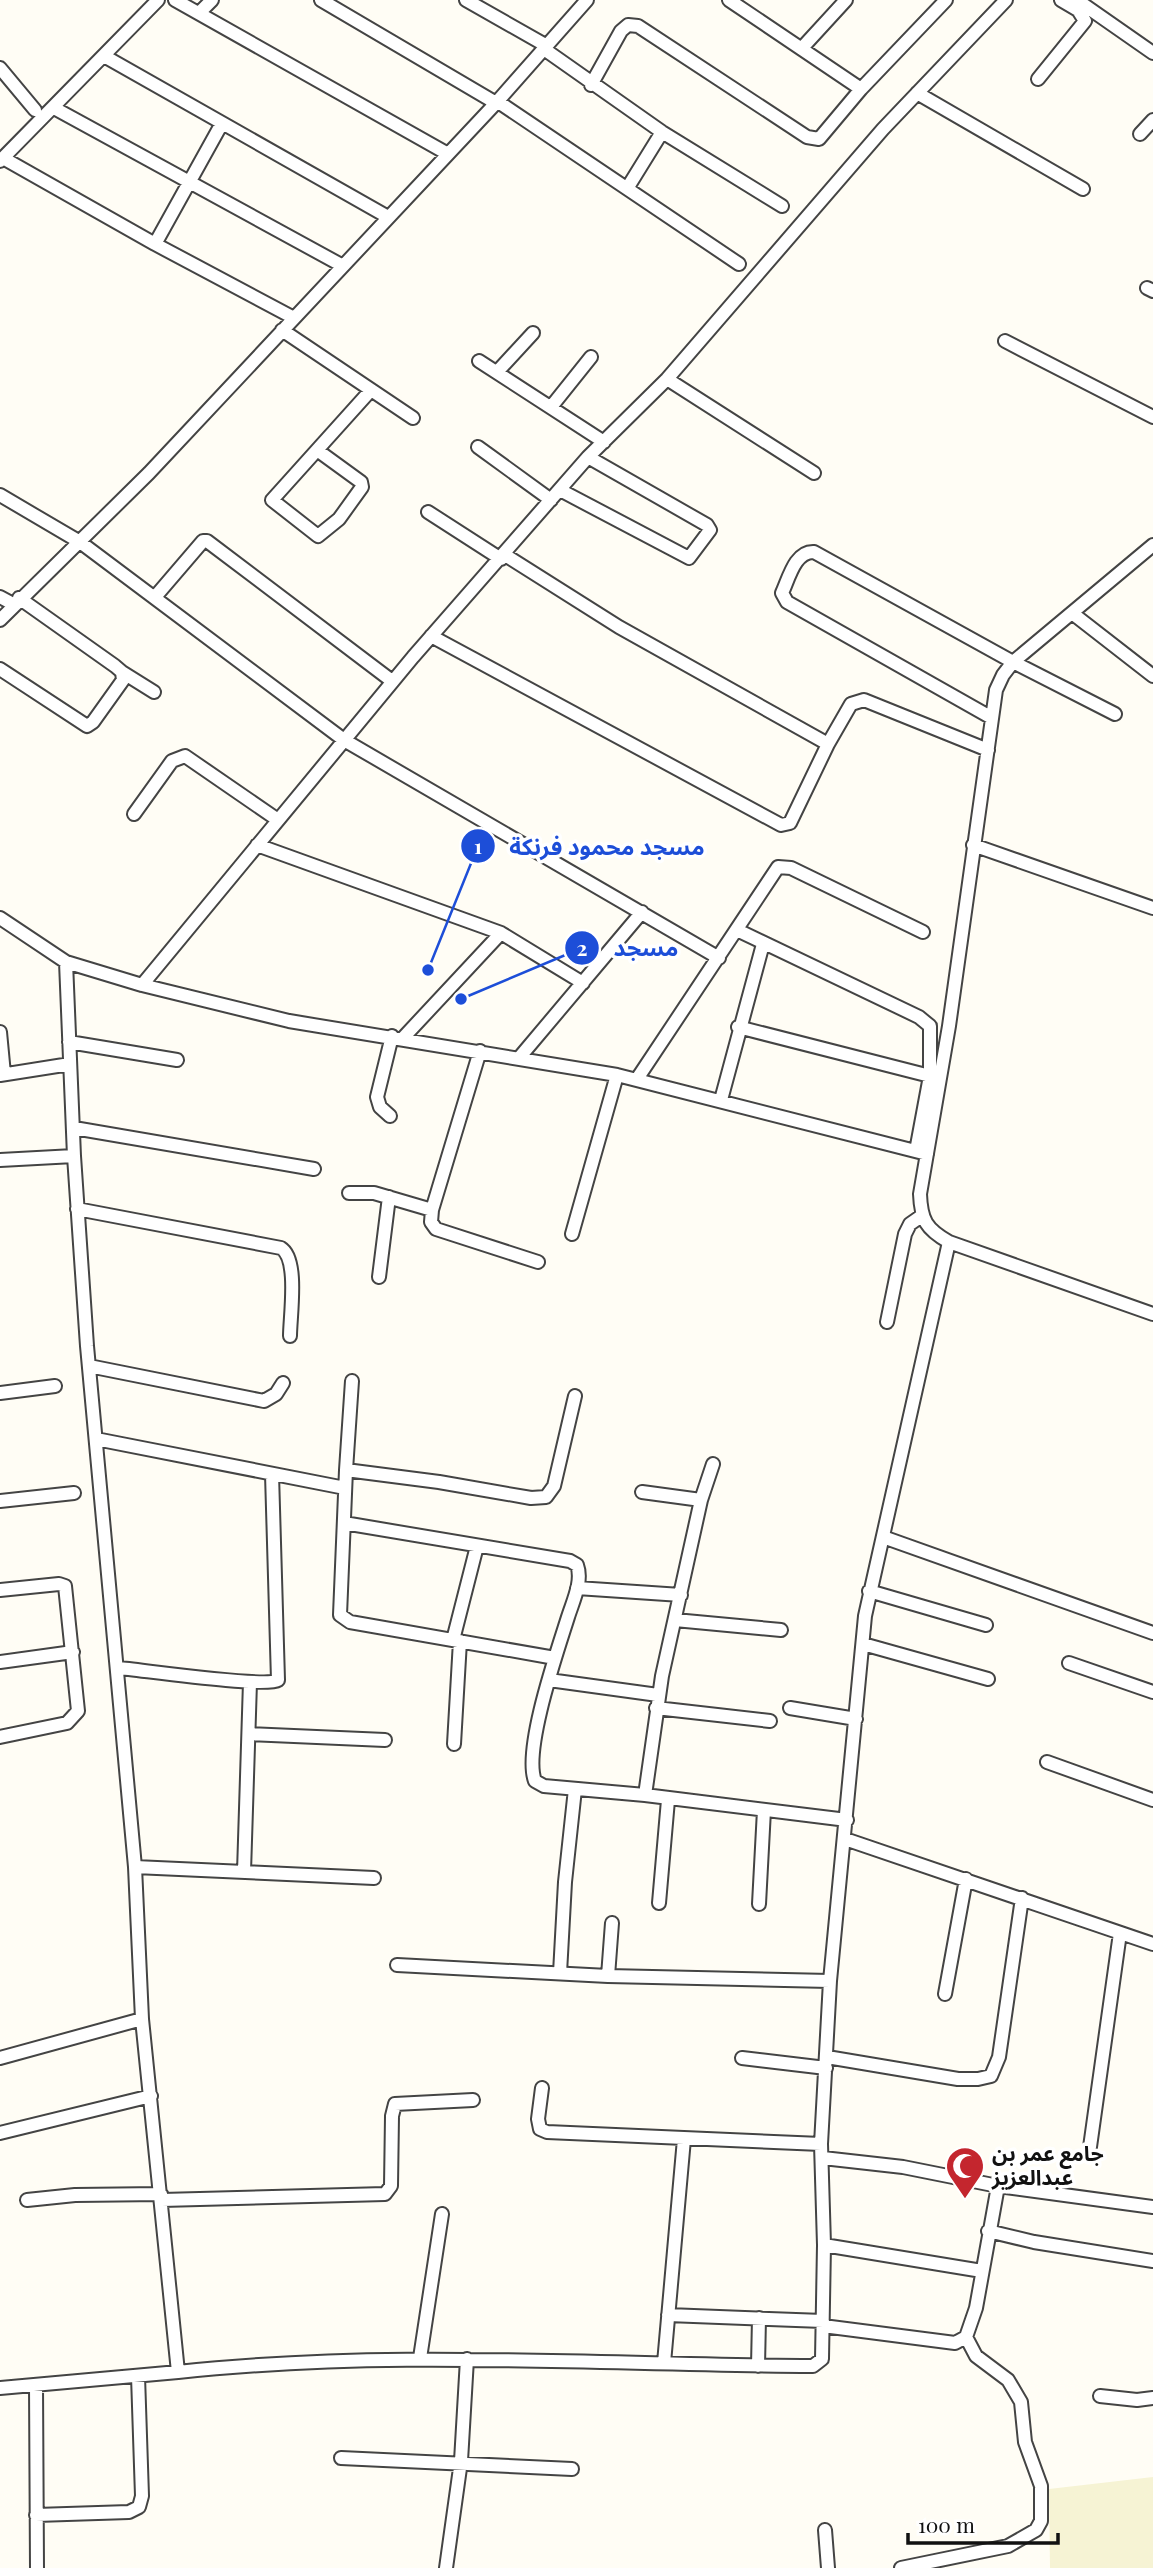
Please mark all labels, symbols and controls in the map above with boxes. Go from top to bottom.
callout: مسجد محمود فرنكة [461,824,719,868]
text: مسجد محمود فرنكة [509,830,705,861]
text: 1 [474,831,482,859]
callout: مسجد [564,926,692,970]
text: مسجد [614,931,679,962]
text: 2 [577,933,588,961]
place label: جامع عمر بن عبدالعزيز [991,2138,1104,2190]
mosque icon: جامع عمر بن عبدالعزيز [944,2145,986,2200]
scale bar [908,2502,1058,2546]
text: 100 m [918,2510,975,2538]

